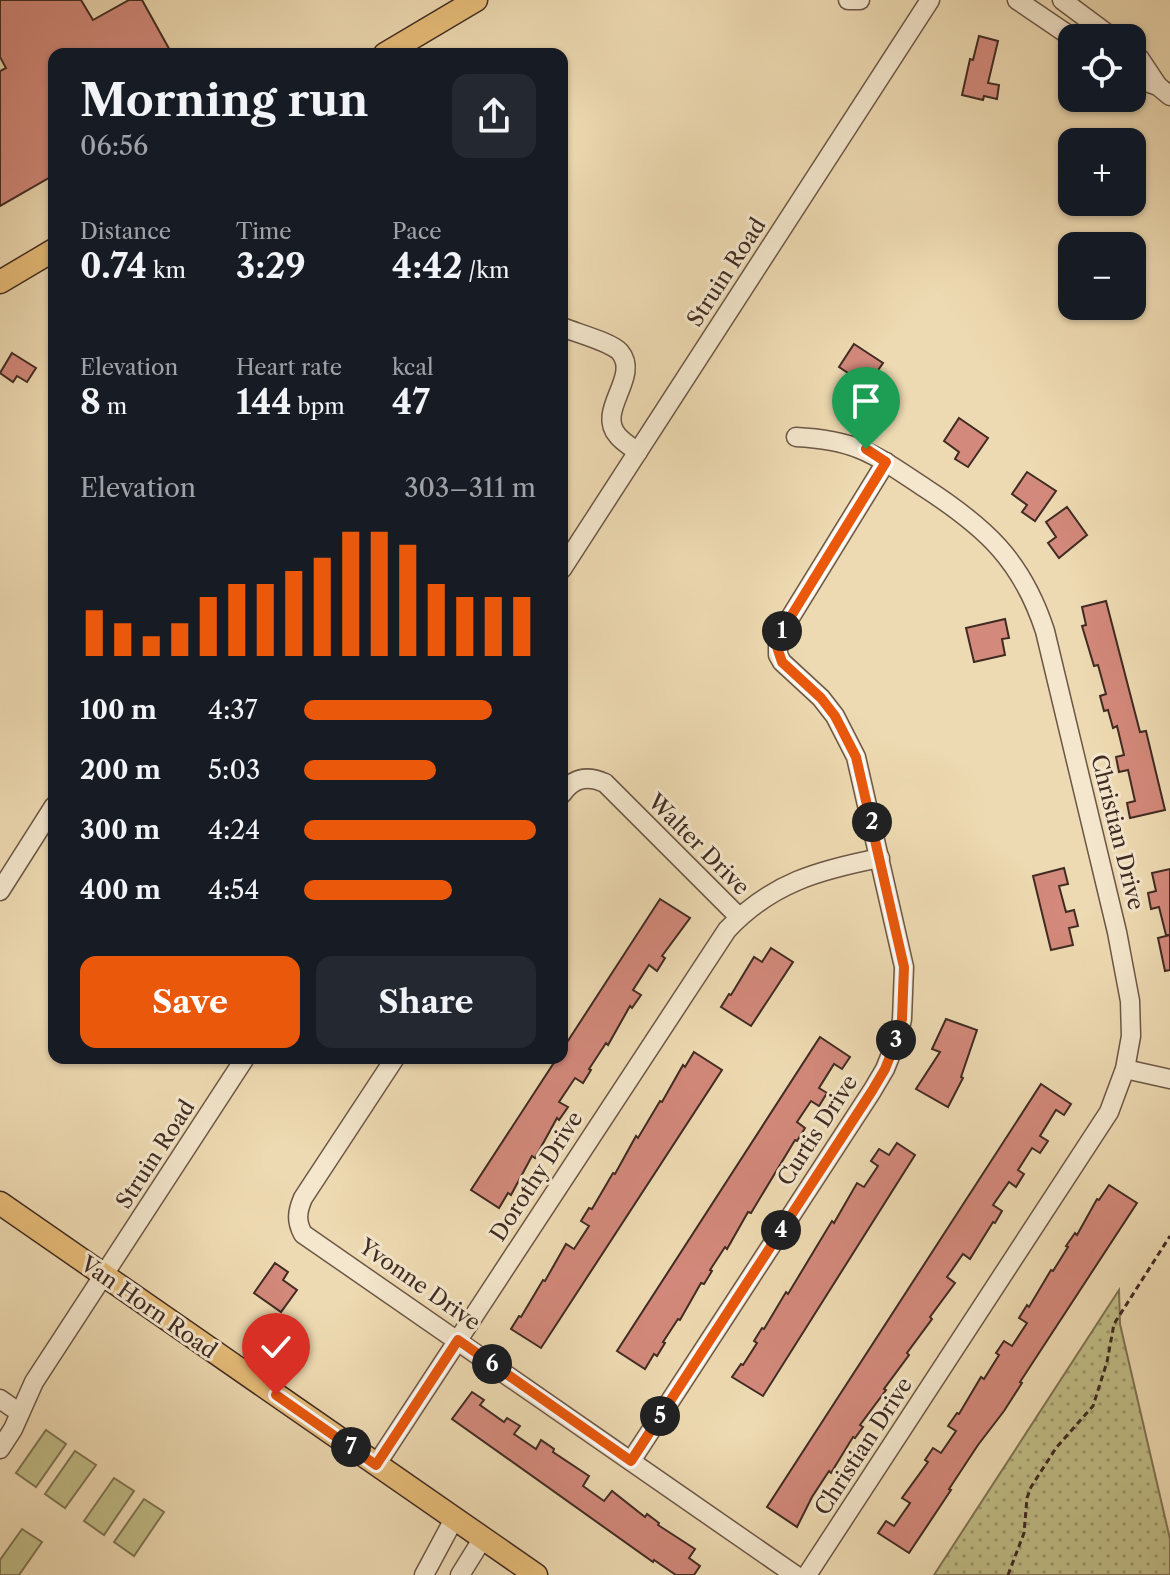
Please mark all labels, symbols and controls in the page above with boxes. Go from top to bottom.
map controls [1058,24,1146,320]
button: locate [1058,24,1146,112]
text: Morning run [80,73,369,127]
button: share [452,74,536,158]
button: + [1058,128,1146,216]
text: 06:56 [80,130,148,162]
street label: Struin Road [681,213,772,332]
text: Distance [80,218,171,245]
text: Time [236,218,292,245]
text: Pace [392,218,442,245]
button: − [1058,232,1146,320]
text: 0.74 [80,245,147,287]
text: 3:29 [236,245,306,287]
text: 4:42 [392,245,462,287]
text: km [147,257,186,284]
text: /km [462,257,509,284]
text: Elevation [80,354,178,381]
text: Heart rate [236,354,342,381]
text: kcal [392,354,434,381]
pin [832,367,900,449]
icon: arrive [844,379,888,423]
text: 8 [80,381,101,423]
text: 144 [236,381,292,423]
text: 47 [392,381,430,423]
text: m [101,393,127,420]
text: bpm [292,393,345,420]
text: Elevation [80,472,196,504]
text: 303–311 m [404,472,536,504]
pin: 1 [762,611,802,651]
text: 1 [777,617,787,644]
text: 100 m [80,694,157,726]
text: 4:37 [208,694,257,726]
street label: Christian Drive [1085,752,1150,913]
text: 200 m [80,754,161,786]
text: 5:03 [208,754,260,786]
street label: Walter Drive [642,787,755,901]
pin: 2 [852,802,892,842]
text: 2 [866,808,879,835]
text: 300 m [80,814,160,846]
text: 4:24 [208,814,260,846]
text: 400 m [80,874,161,906]
text: 4:54 [208,874,259,906]
button: Save [80,956,300,1048]
button: Share [316,956,536,1048]
pin: 3 [876,1020,916,1060]
text: 3 [890,1026,902,1053]
street label: Curtis Drive [772,1070,863,1191]
street label: Struin Road [110,1095,201,1214]
street label: Dorothy Drive [484,1106,588,1246]
pin: 4 [761,1210,801,1250]
text: 4 [774,1216,788,1243]
street label: Yvonne Drive [353,1232,486,1336]
street label: Van Horn Road [75,1250,222,1364]
pin [242,1313,310,1395]
icon: check [254,1325,298,1369]
pin: 6 [472,1344,512,1384]
text: 6 [485,1350,499,1377]
street label: Christian Drive [809,1372,918,1520]
pin: 5 [640,1396,680,1436]
text: 5 [654,1402,666,1429]
pin: 7 [331,1427,371,1467]
text: 7 [345,1433,357,1460]

